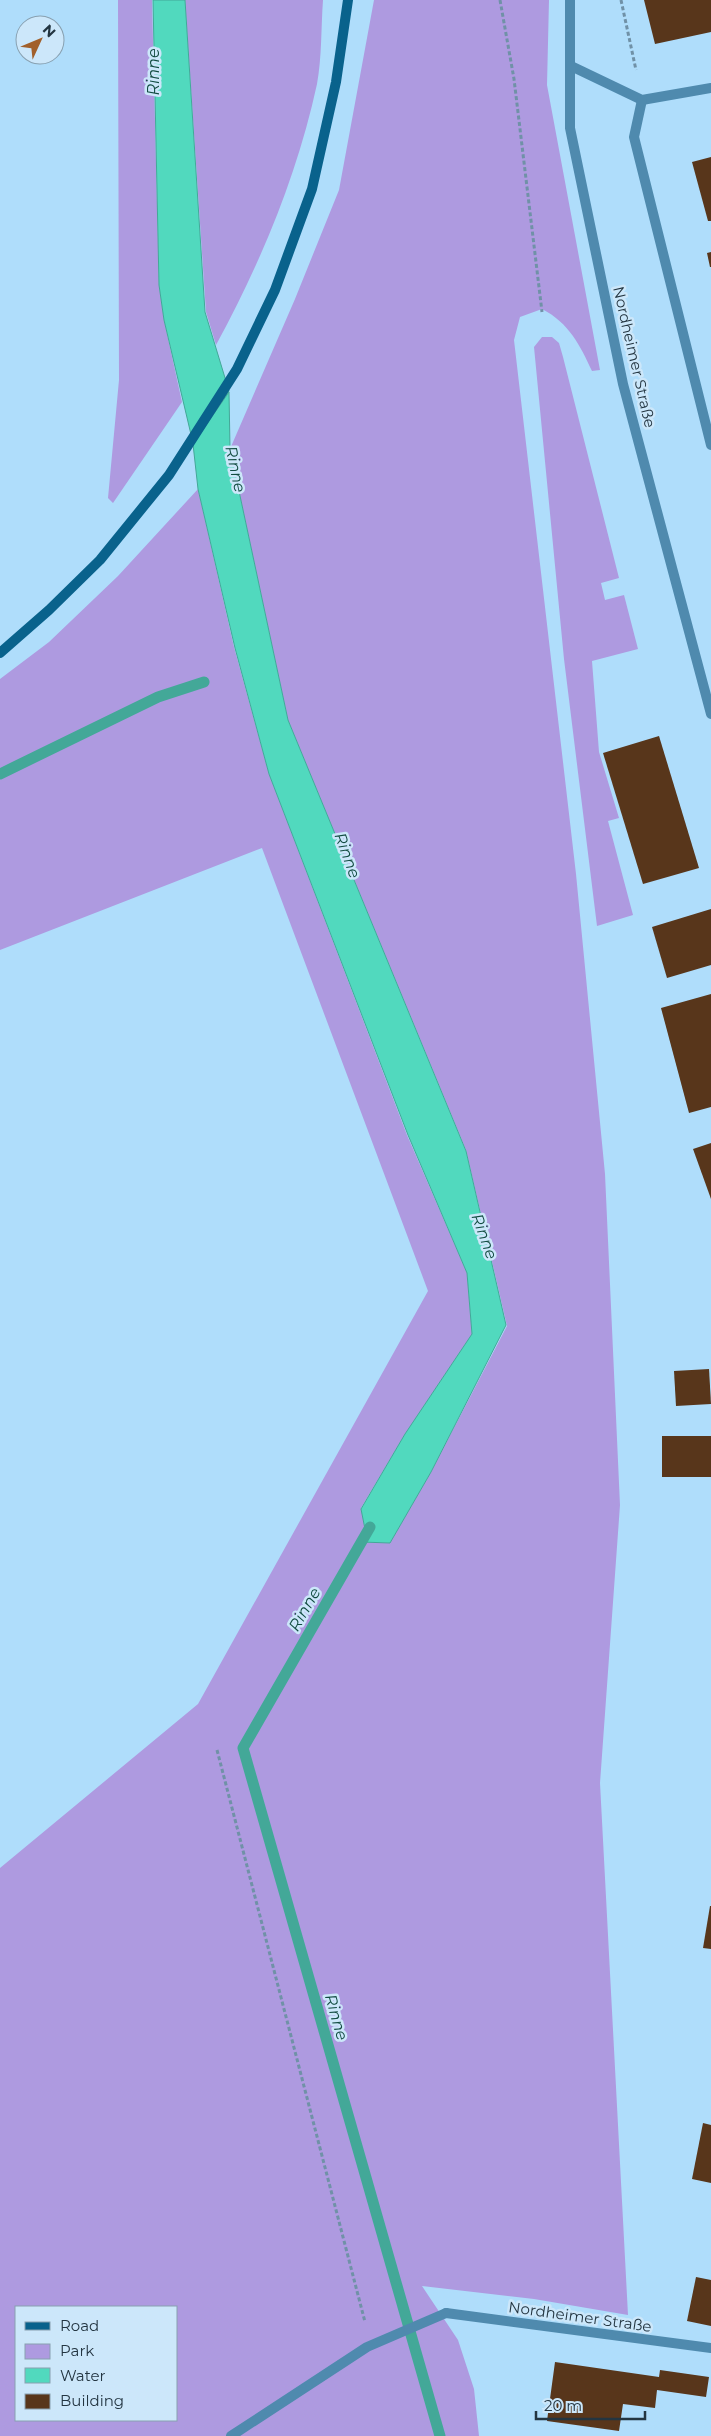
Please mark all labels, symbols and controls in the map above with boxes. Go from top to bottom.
north arrow [15,15,65,65]
text: N [39,21,60,41]
water label: Rinne [144,48,163,96]
street label: Nordheimer Straße [609,284,660,429]
water label: Rinne [221,444,250,494]
water label: Rinne [331,830,365,881]
water label: Rinne [468,1211,502,1262]
water label: Rinne [284,1584,324,1634]
water label: Rinne [321,1992,352,2042]
street label: Nordheimer Straße [507,2297,653,2336]
legend [15,2306,178,2421]
text: Road [60,2316,99,2335]
text: Park [60,2341,94,2360]
text: Water [60,2366,106,2385]
scale bar [536,2388,645,2420]
text: Building [60,2391,124,2410]
text: 20 m [544,2396,582,2415]

